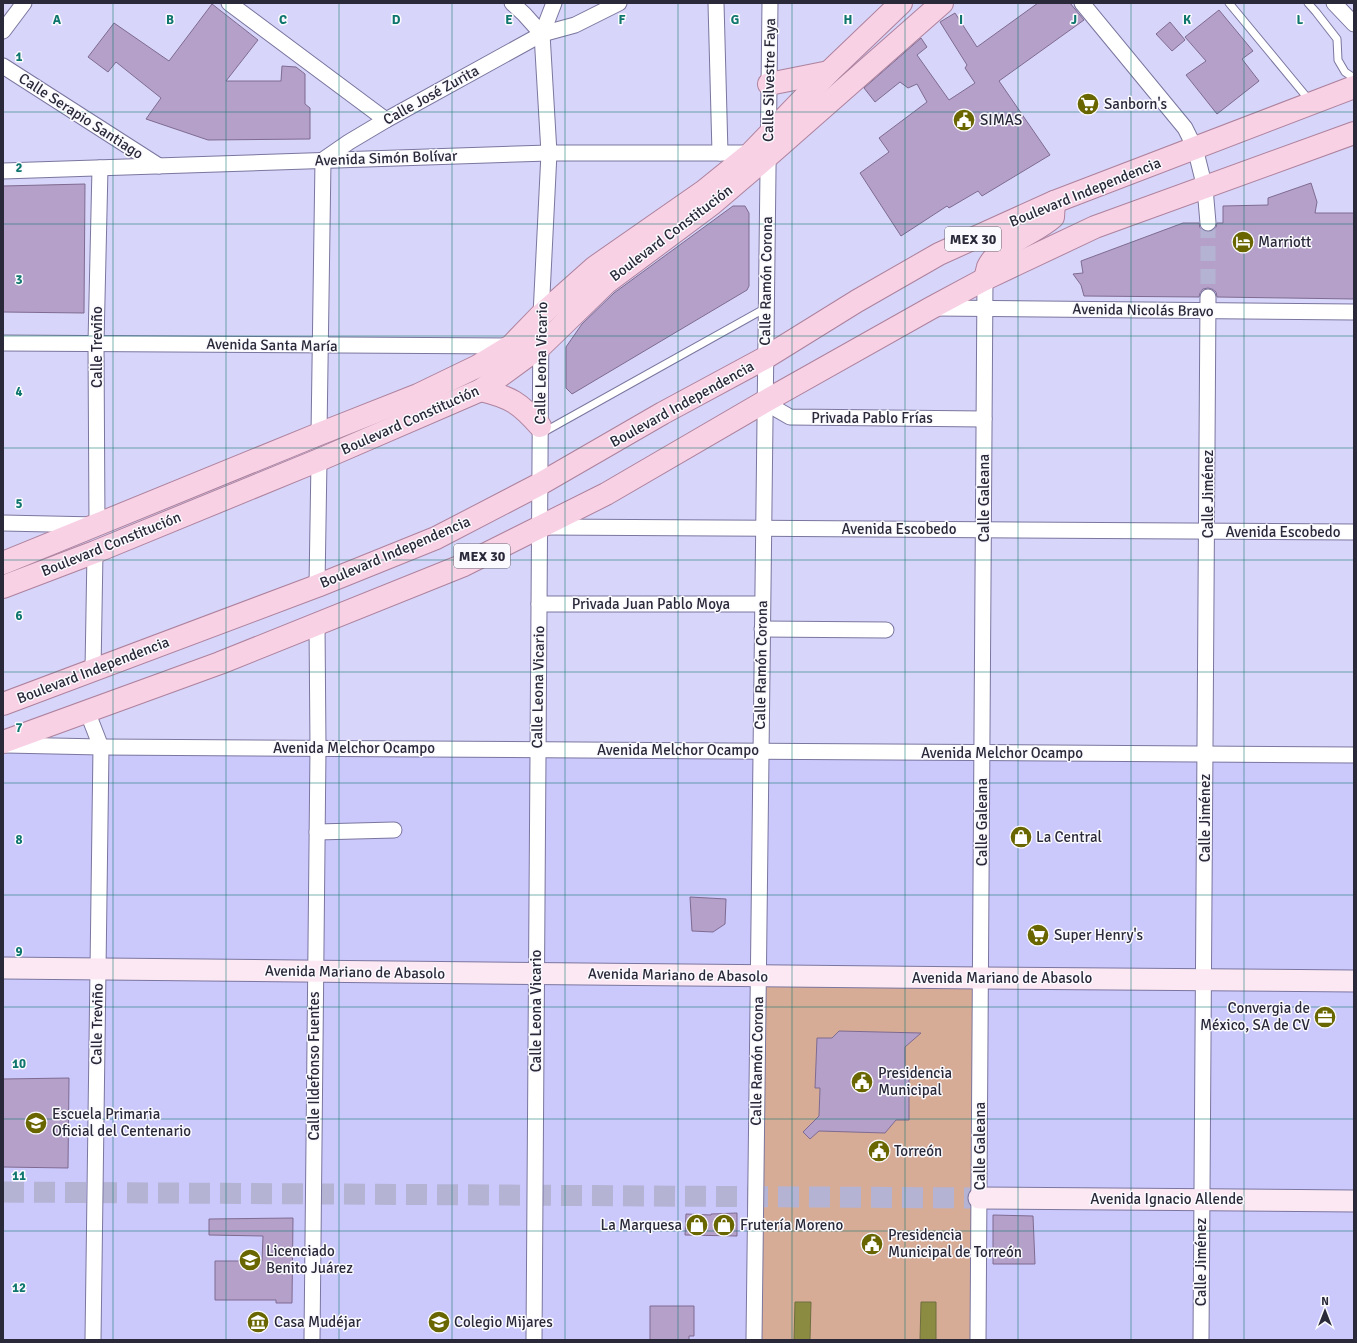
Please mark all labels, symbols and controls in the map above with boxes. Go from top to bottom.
text: A [53,12,62,28]
text: B [166,12,174,28]
text: C [279,12,287,28]
text: D [392,12,401,28]
text: E [505,12,513,28]
text: F [619,12,626,28]
text: G [731,12,739,28]
text: H [844,12,852,28]
text: I [959,12,963,28]
text: J [1071,12,1077,28]
text: K [1183,12,1191,28]
text: L [1297,12,1304,28]
street label: Calle Silvestre Faya [759,18,779,142]
text: 1 [15,49,23,65]
street label: Calle José Zurita [380,61,482,129]
street label: Calle Serapio Santiago [15,69,147,163]
supermarket icon: Sanborn's [1075,91,1101,117]
place label: Sanborn's [1104,95,1168,113]
public building icon: SIMAS [951,107,977,133]
place label: SIMAS [980,111,1022,129]
street label: Avenida Simón Bolívar [314,146,458,169]
street label: Boulevard Independencia [1007,153,1163,231]
text: 2 [15,160,23,176]
street label: Boulevard Constitución [606,181,736,285]
street label: Calle Ramón Corona [756,216,776,346]
road number: MEX 30 [945,227,1001,251]
hotel icon: Marriott [1230,229,1256,255]
place label: Marriott [1258,233,1311,251]
text: 3 [15,272,23,288]
street label: Avenida Nicolás Bravo [1072,300,1214,320]
street label: Calle Leona Vicario [531,301,551,425]
street label: Calle Treviño [88,306,106,388]
street label: Avenida Santa María [206,335,338,355]
street label: Boulevard Independencia [607,357,757,451]
street label: Boulevard Constitución [338,381,482,459]
text: 4 [15,384,23,400]
street label: Privada Pablo Frías [811,409,933,427]
street label: Calle Jiménez [1199,449,1217,538]
street label: Calle Galeana [975,454,993,542]
text: 5 [15,496,23,512]
street label: Boulevard Constitución [38,508,184,580]
street label: Boulevard Independencia [317,512,473,592]
street label: Avenida Escobedo [841,520,957,538]
street label: Avenida Escobedo [1225,523,1341,541]
road number: MEX 30 [454,544,510,568]
street label: Privada Juan Pablo Moya [572,595,730,613]
street label: Calle Ramón Corona [751,600,771,730]
text: 6 [15,608,23,624]
street label: Calle Leona Vicario [528,625,548,749]
street label: Boulevard Independencia [14,633,172,707]
text: 7 [15,720,23,736]
street label: Avenida Melchor Ocampo [273,739,435,757]
street label: Avenida Melchor Ocampo [597,741,759,759]
street label: Avenida Melchor Ocampo [921,744,1083,762]
street label: Calle Jiménez [1196,773,1214,862]
street label: Calle Galeana [973,778,991,866]
shop icon: La Central [1008,824,1034,850]
place label: La Central [1036,828,1102,846]
text: 8 [15,832,23,848]
supermarket icon: Super Henry's [1025,922,1051,948]
place label: Super Henry's [1054,926,1144,944]
text: 9 [15,944,23,960]
street label: Calle Leona Vicario [527,949,545,1072]
street label: Avenida Mariano de Abasolo [265,961,446,983]
street label: Avenida Mariano de Abasolo [588,964,769,986]
street label: Avenida Mariano de Abasolo [912,969,1092,987]
street label: Calle Treviño [87,983,107,1065]
street label: Calle Ildefonso Fuentes [305,991,323,1141]
street label: Calle Ramón Corona [747,996,767,1126]
place label: Convergia de México, SA de CV [1200,999,1310,1034]
office icon: Convergia de México, SA de CV [1312,1004,1338,1030]
text: 10 [12,1056,26,1072]
place label: Presidencia Municipal [878,1064,952,1099]
public building icon: Presidencia Municipal [849,1069,875,1095]
street label: Calle Galeana [971,1102,989,1190]
place label: Escuela Primaria Oficial del Centenario [52,1105,191,1140]
school or university icon: Escuela Primaria Oficial del Centenario [23,1110,49,1136]
public building icon: Torreón [866,1138,892,1164]
place label: Torreón [894,1142,942,1160]
text: 11 [12,1168,26,1184]
street label: Avenida Ignacio Allende [1090,1190,1244,1208]
shop icon: La Marquesa [684,1212,710,1238]
shop icon: Frutería Moreno [711,1212,737,1238]
place label: La Marquesa [601,1216,682,1234]
place label: Frutería Moreno [740,1216,843,1234]
street label: Calle Jiménez [1192,1217,1210,1306]
place label: Presidencia Municipal de Torreón [888,1226,1022,1261]
public building icon: Presidencia Municipal de Torreón [859,1231,885,1257]
place label: Licenciado Benito Juárez [266,1242,353,1277]
school or university icon: Licenciado Benito Juárez [237,1247,263,1273]
text: 12 [12,1280,26,1296]
north arrow [1305,1291,1345,1331]
text: N [1321,1295,1329,1308]
museum icon: Casa Mudéjar [245,1309,271,1335]
school or university icon: Colegio Mijares [426,1309,452,1335]
place label: Casa Mudéjar [274,1313,362,1331]
place label: Colegio Mijares [454,1313,553,1331]

